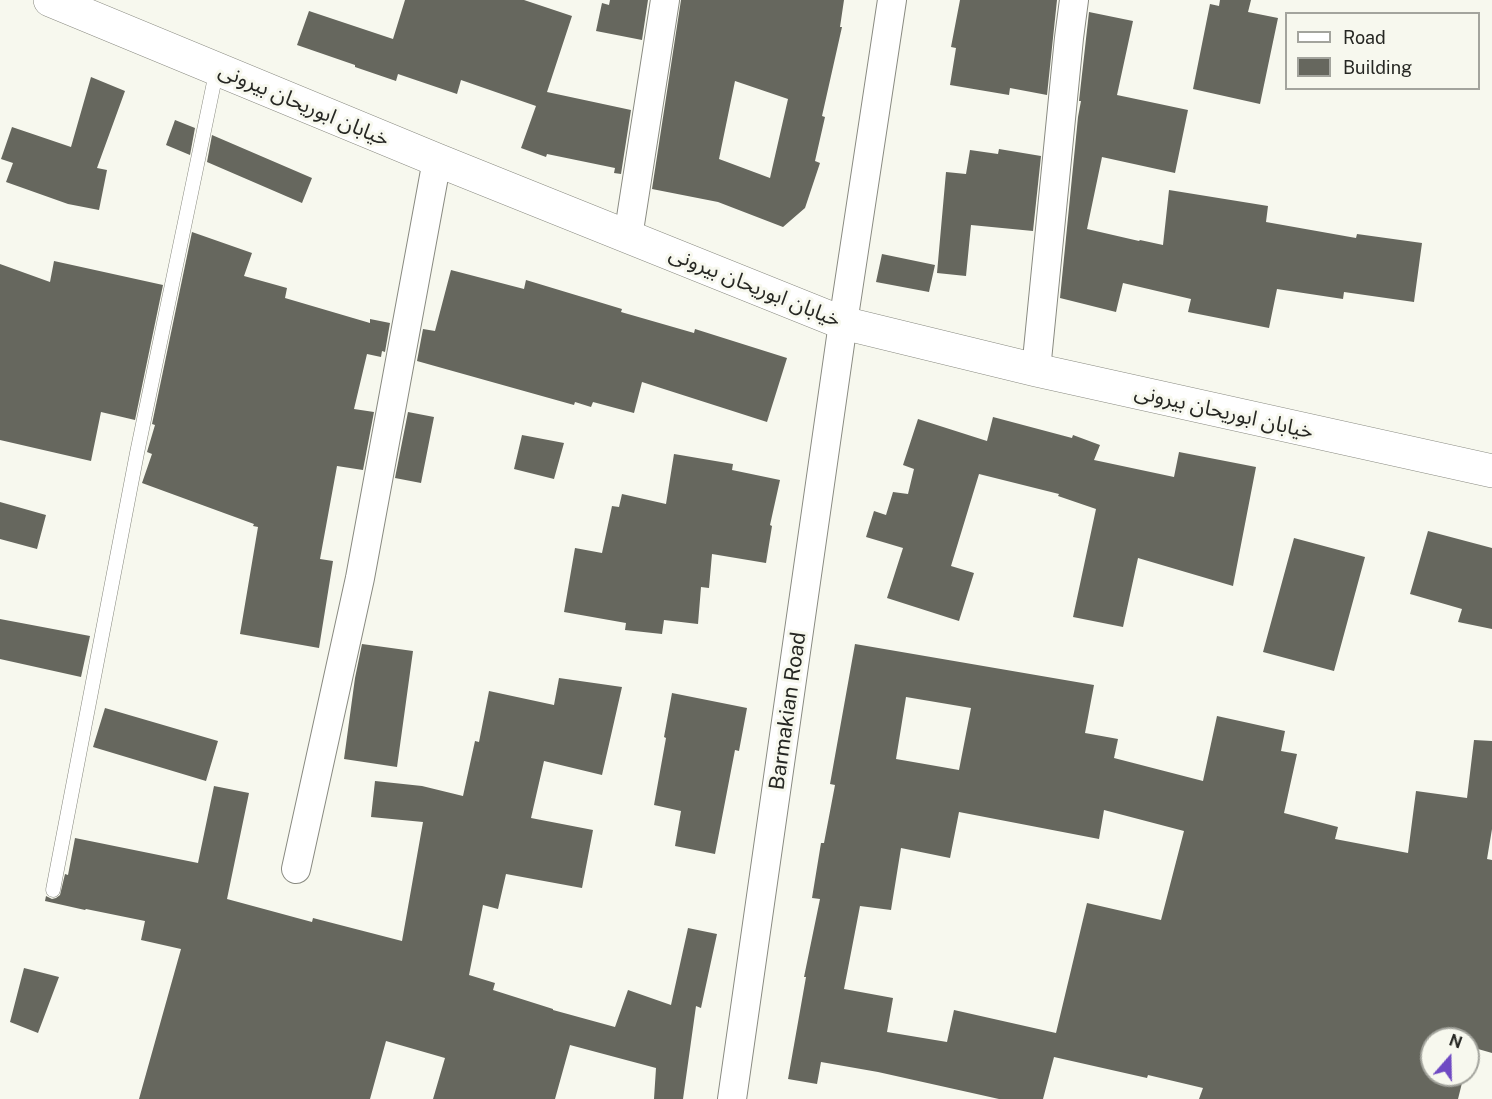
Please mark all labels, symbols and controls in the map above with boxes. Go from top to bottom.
legend [1285,12,1480,90]
text: Road [1343,27,1386,48]
text: Building [1343,57,1412,78]
street label: خیابان ابوریحان بیرونی [215,58,393,152]
street label: خیابان ابوریحان بیرونی [666,241,844,333]
street label: خیابان ابوریحان بیرونی [1132,379,1316,445]
street label: Barmakian Road [764,630,812,792]
north arrow [1420,1027,1480,1087]
text: N [1447,1030,1465,1053]

